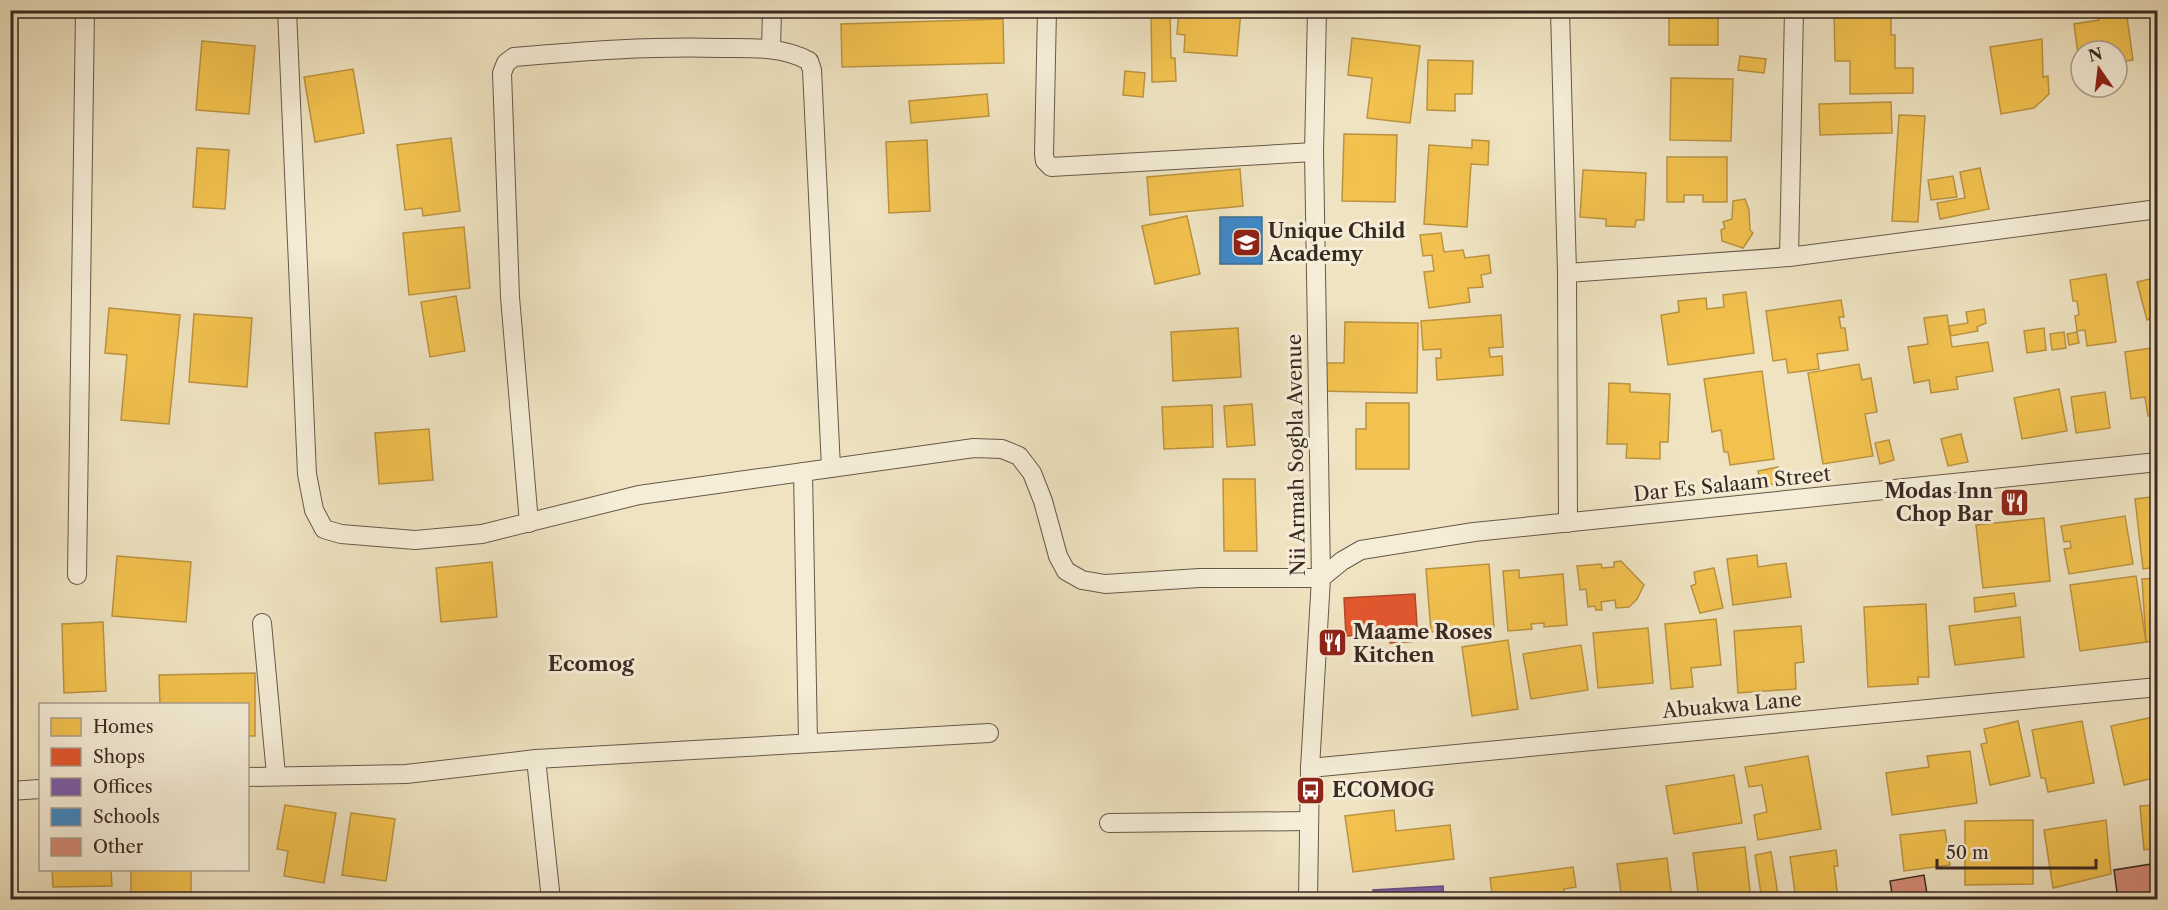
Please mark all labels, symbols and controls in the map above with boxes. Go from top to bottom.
north arrow [2069,39,2129,99]
text: N [2086,43,2105,66]
place label: Unique Child Academy [1267,219,1406,266]
school or university icon: Unique Child Academy [1231,226,1263,258]
street label: Nii Armah Sogbla Avenue [1282,334,1310,576]
street label: Dar Es Salaam Street [1632,462,1832,506]
place label: Modas Inn Chop Bar [1884,479,1993,526]
restaurant icon: Modas Inn Chop Bar [1998,487,2030,519]
place label: Maame Roses Kitchen [1353,620,1493,667]
restaurant icon: Maame Roses Kitchen [1316,627,1348,659]
district label: Ecomog [548,651,635,676]
street label: Abuakwa Lane [1660,687,1803,723]
legend [39,703,249,871]
text: Homes [93,716,154,738]
text: Shops [93,746,145,768]
bus stop icon: ECOMOG [1295,774,1327,806]
text: Offices [93,776,153,798]
place label: ECOMOG [1332,778,1435,802]
text: Schools [93,806,160,828]
scale bar [1937,832,2096,870]
text: Other [93,836,144,858]
text: 50 m [1946,842,1989,864]

